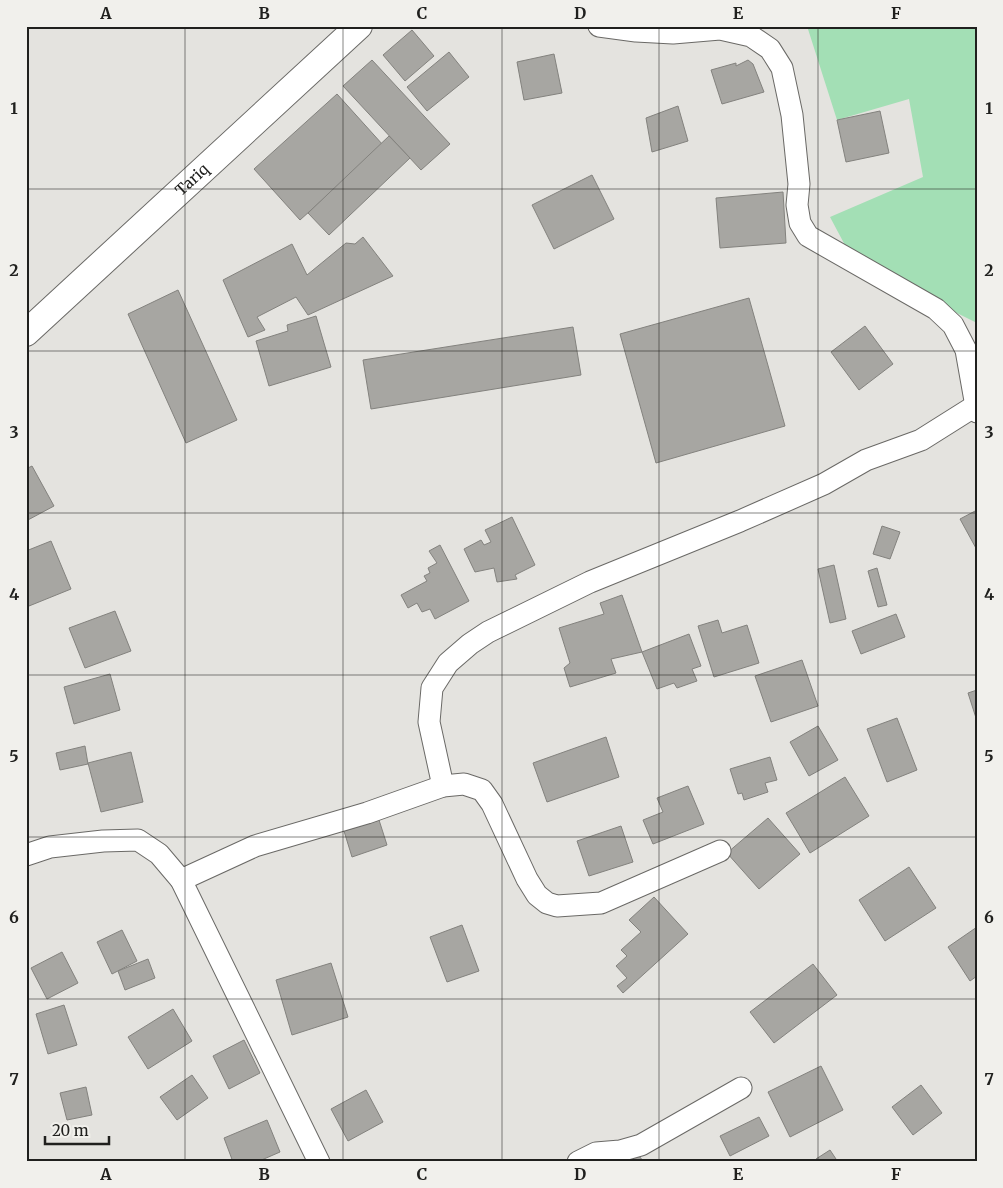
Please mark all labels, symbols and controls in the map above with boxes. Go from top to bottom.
text: A [99,3,112,23]
text: B [258,3,270,23]
text: C [417,3,427,23]
text: D [574,3,586,23]
text: E [733,3,744,23]
text: F [891,3,901,23]
text: 1 [10,98,18,118]
text: 1 [985,98,993,118]
street label: Tariq [171,159,213,200]
text: 2 [9,260,19,280]
text: 2 [984,260,994,280]
text: 3 [9,422,19,442]
text: 3 [984,422,994,442]
text: 4 [9,584,19,604]
text: 4 [984,584,994,604]
text: 5 [9,746,19,766]
text: 5 [984,746,994,766]
text: 6 [9,907,19,927]
text: 6 [984,907,994,927]
text: 7 [9,1069,19,1089]
text: 7 [984,1069,994,1089]
scale bar [45,1113,109,1145]
text: 20 m [52,1121,89,1140]
text: A [99,1164,112,1184]
text: B [258,1164,270,1184]
text: C [417,1164,427,1184]
text: D [574,1164,586,1184]
text: E [733,1164,744,1184]
text: F [891,1164,901,1184]

